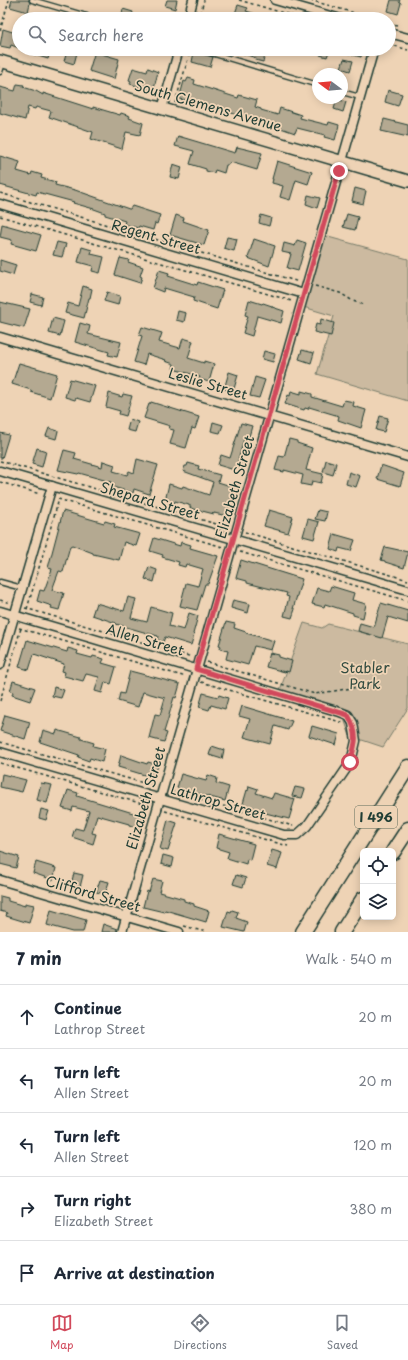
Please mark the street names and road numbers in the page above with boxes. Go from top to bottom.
street label: South Clemens Avenue [132,74,285,137]
street label: Regent Street [109,214,203,259]
street label: Leslie Street [166,362,251,405]
street label: Elizabeth Street [210,432,259,541]
street label: Shepard Street [98,476,203,525]
street label: Allen Street [104,618,187,661]
street label: Elizabeth Street [121,743,170,852]
street label: Lathrop Street [168,778,268,825]
road number: I 496 [355,806,397,828]
street label: Clifford Street [43,870,144,917]

